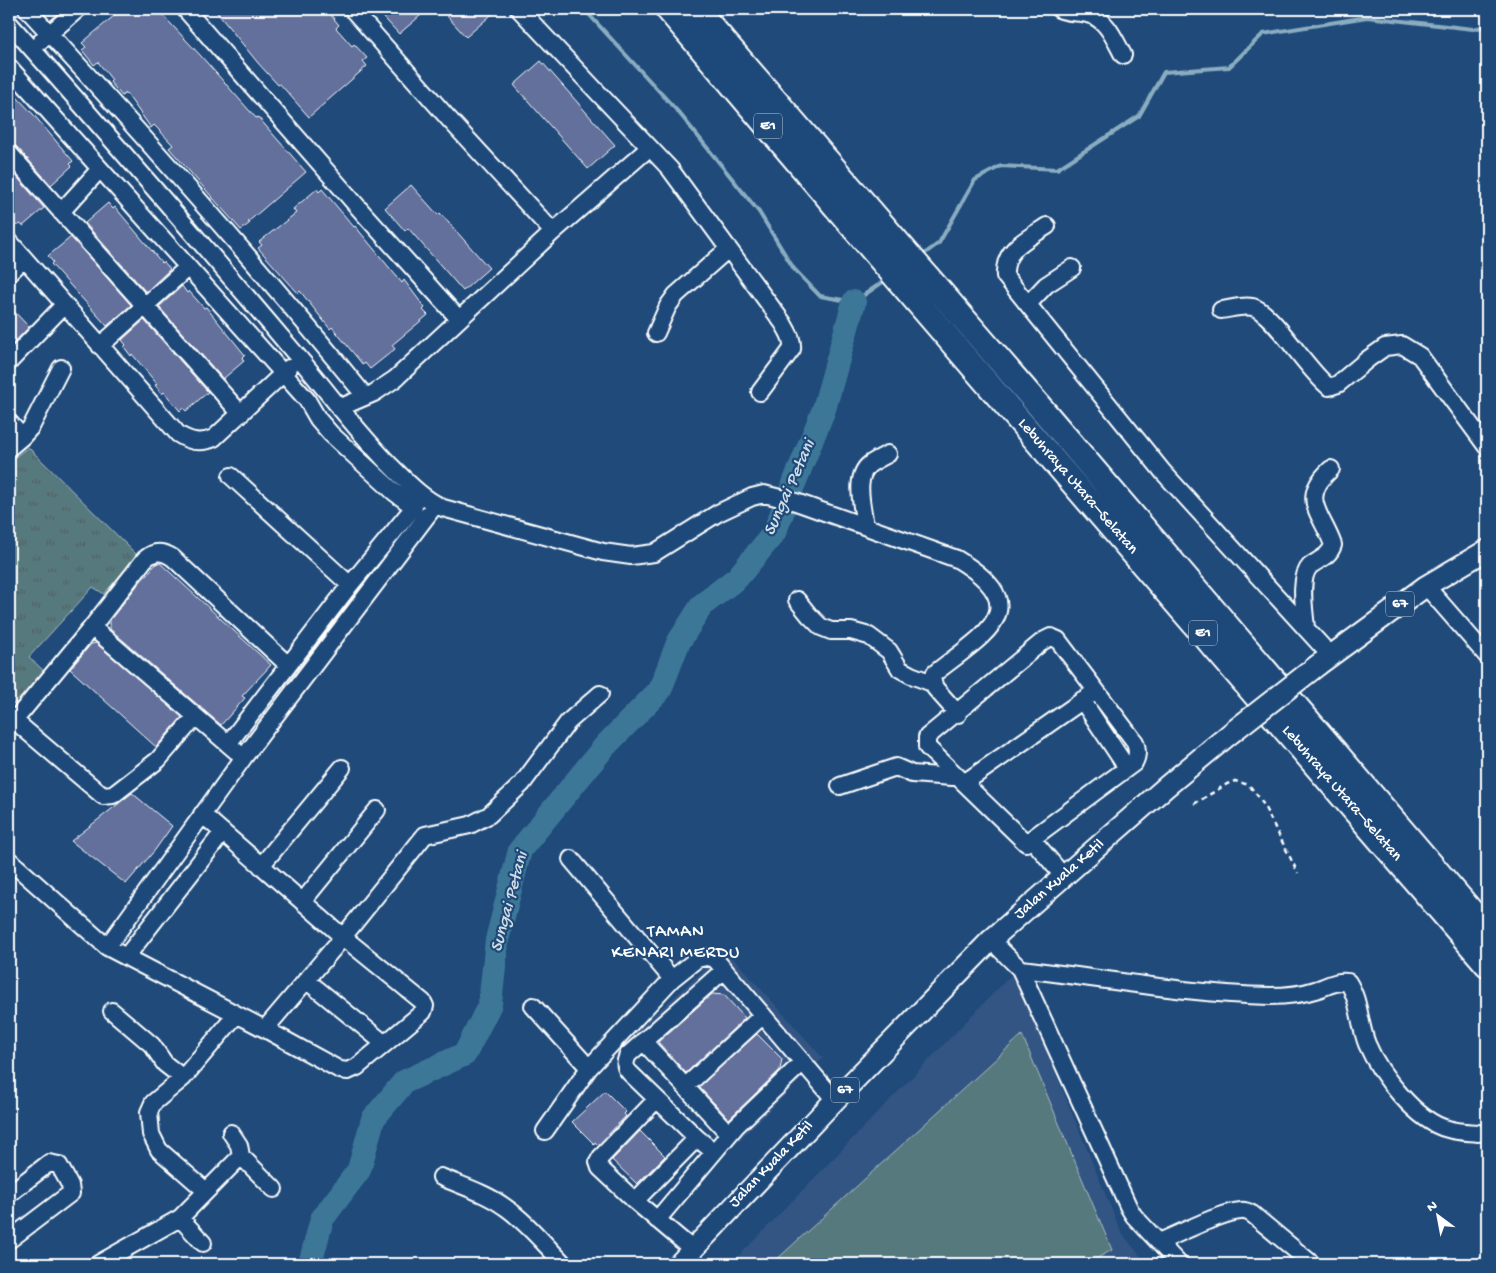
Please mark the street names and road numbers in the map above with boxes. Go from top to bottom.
road number: E1 [754,114,782,138]
street label: Lebuhraya Utara–Selatan [1013,415,1141,559]
road number: 67 [1386,592,1414,616]
road number: E1 [1189,620,1217,646]
street label: Lebuhraya Utara–Selatan [1277,722,1405,866]
street label: Jalan Kuala Ketil [1011,836,1109,924]
road number: 67 [831,1078,859,1102]
street label: Jalan Kuala Ketil [726,1118,818,1212]

